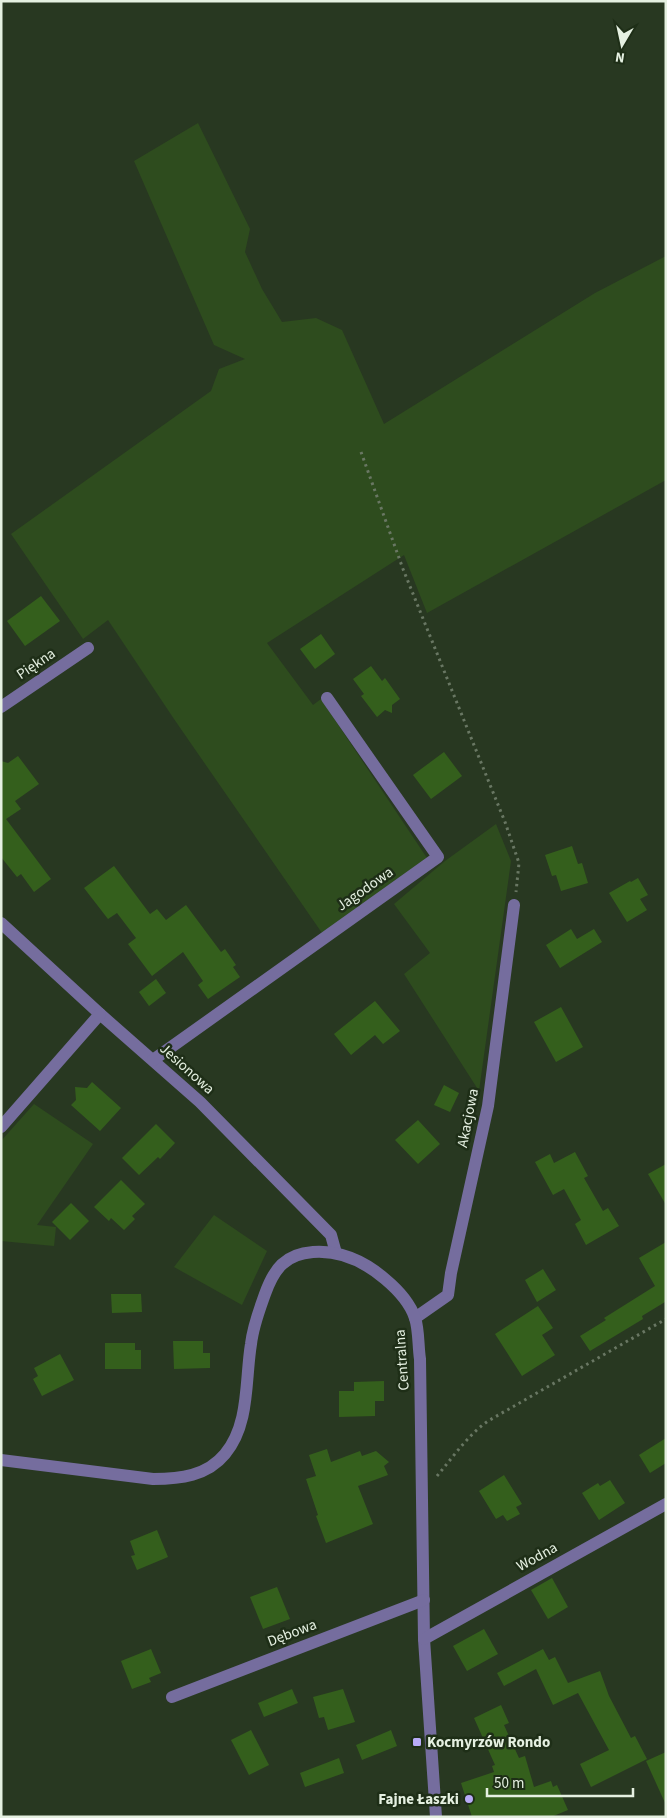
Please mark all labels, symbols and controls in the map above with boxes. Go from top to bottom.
north arrow [597,20,647,70]
text: N [614,46,626,67]
street label: Piękna [12,643,60,685]
street label: Jagodowa [332,862,398,916]
street label: Jesionowa [155,1039,219,1099]
street label: Akacjowa [452,1087,484,1149]
street label: Centralna [389,1329,415,1391]
street label: Wodna [513,1537,561,1577]
street label: Dębowa [264,1614,320,1652]
place label: Kocmyrzów Rondo [427,1732,550,1753]
marker: Kocmyrzów Rondo [411,1736,423,1748]
scale bar [487,1766,633,1798]
text: 50 m [494,1773,524,1794]
place label: Fajne Łaszki [378,1789,459,1810]
marker: Fajne Łaszki [463,1793,475,1805]

